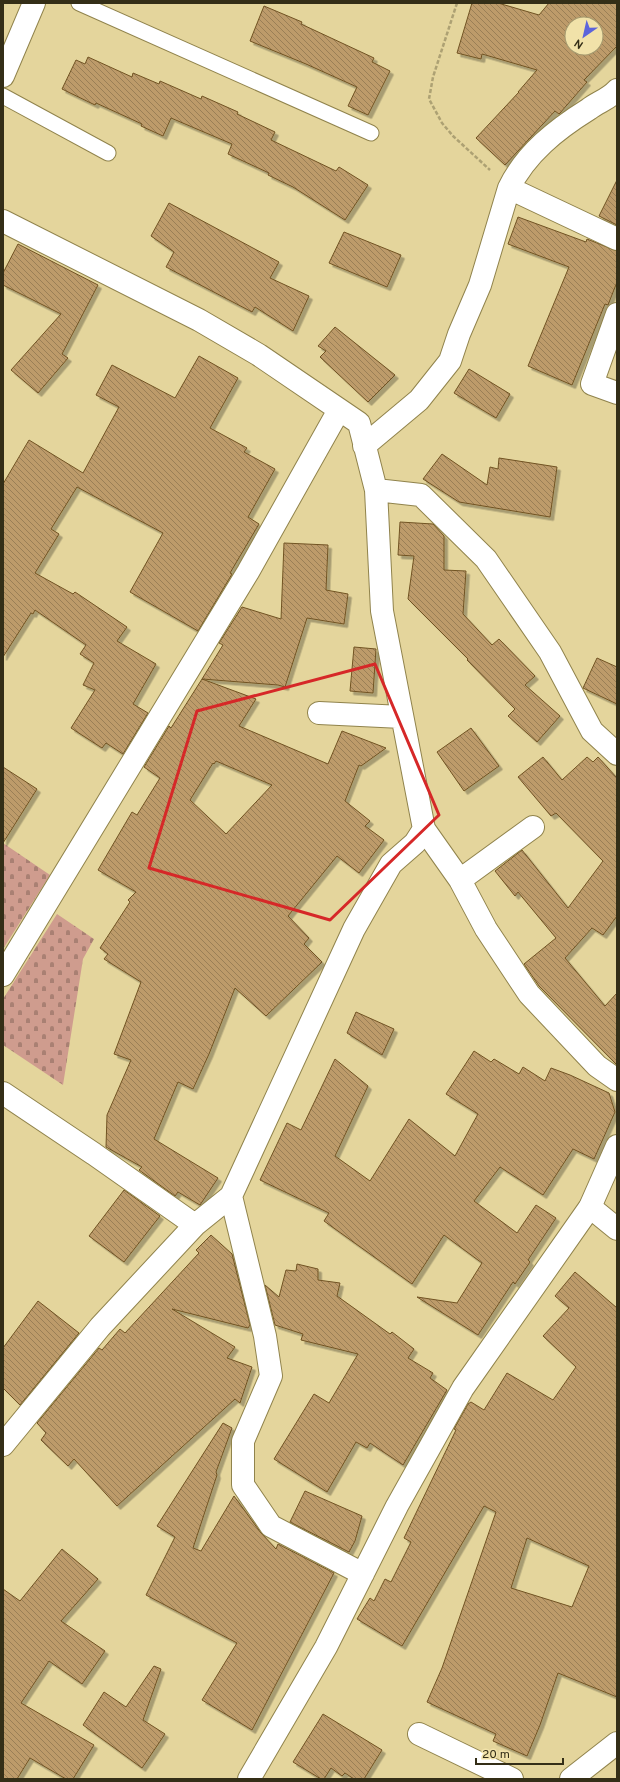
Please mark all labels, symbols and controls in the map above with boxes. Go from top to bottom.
north arrow [564,16,604,56]
text: N [572,35,586,51]
scale bar [476,1740,563,1766]
text: 20 m [482,1747,510,1763]

